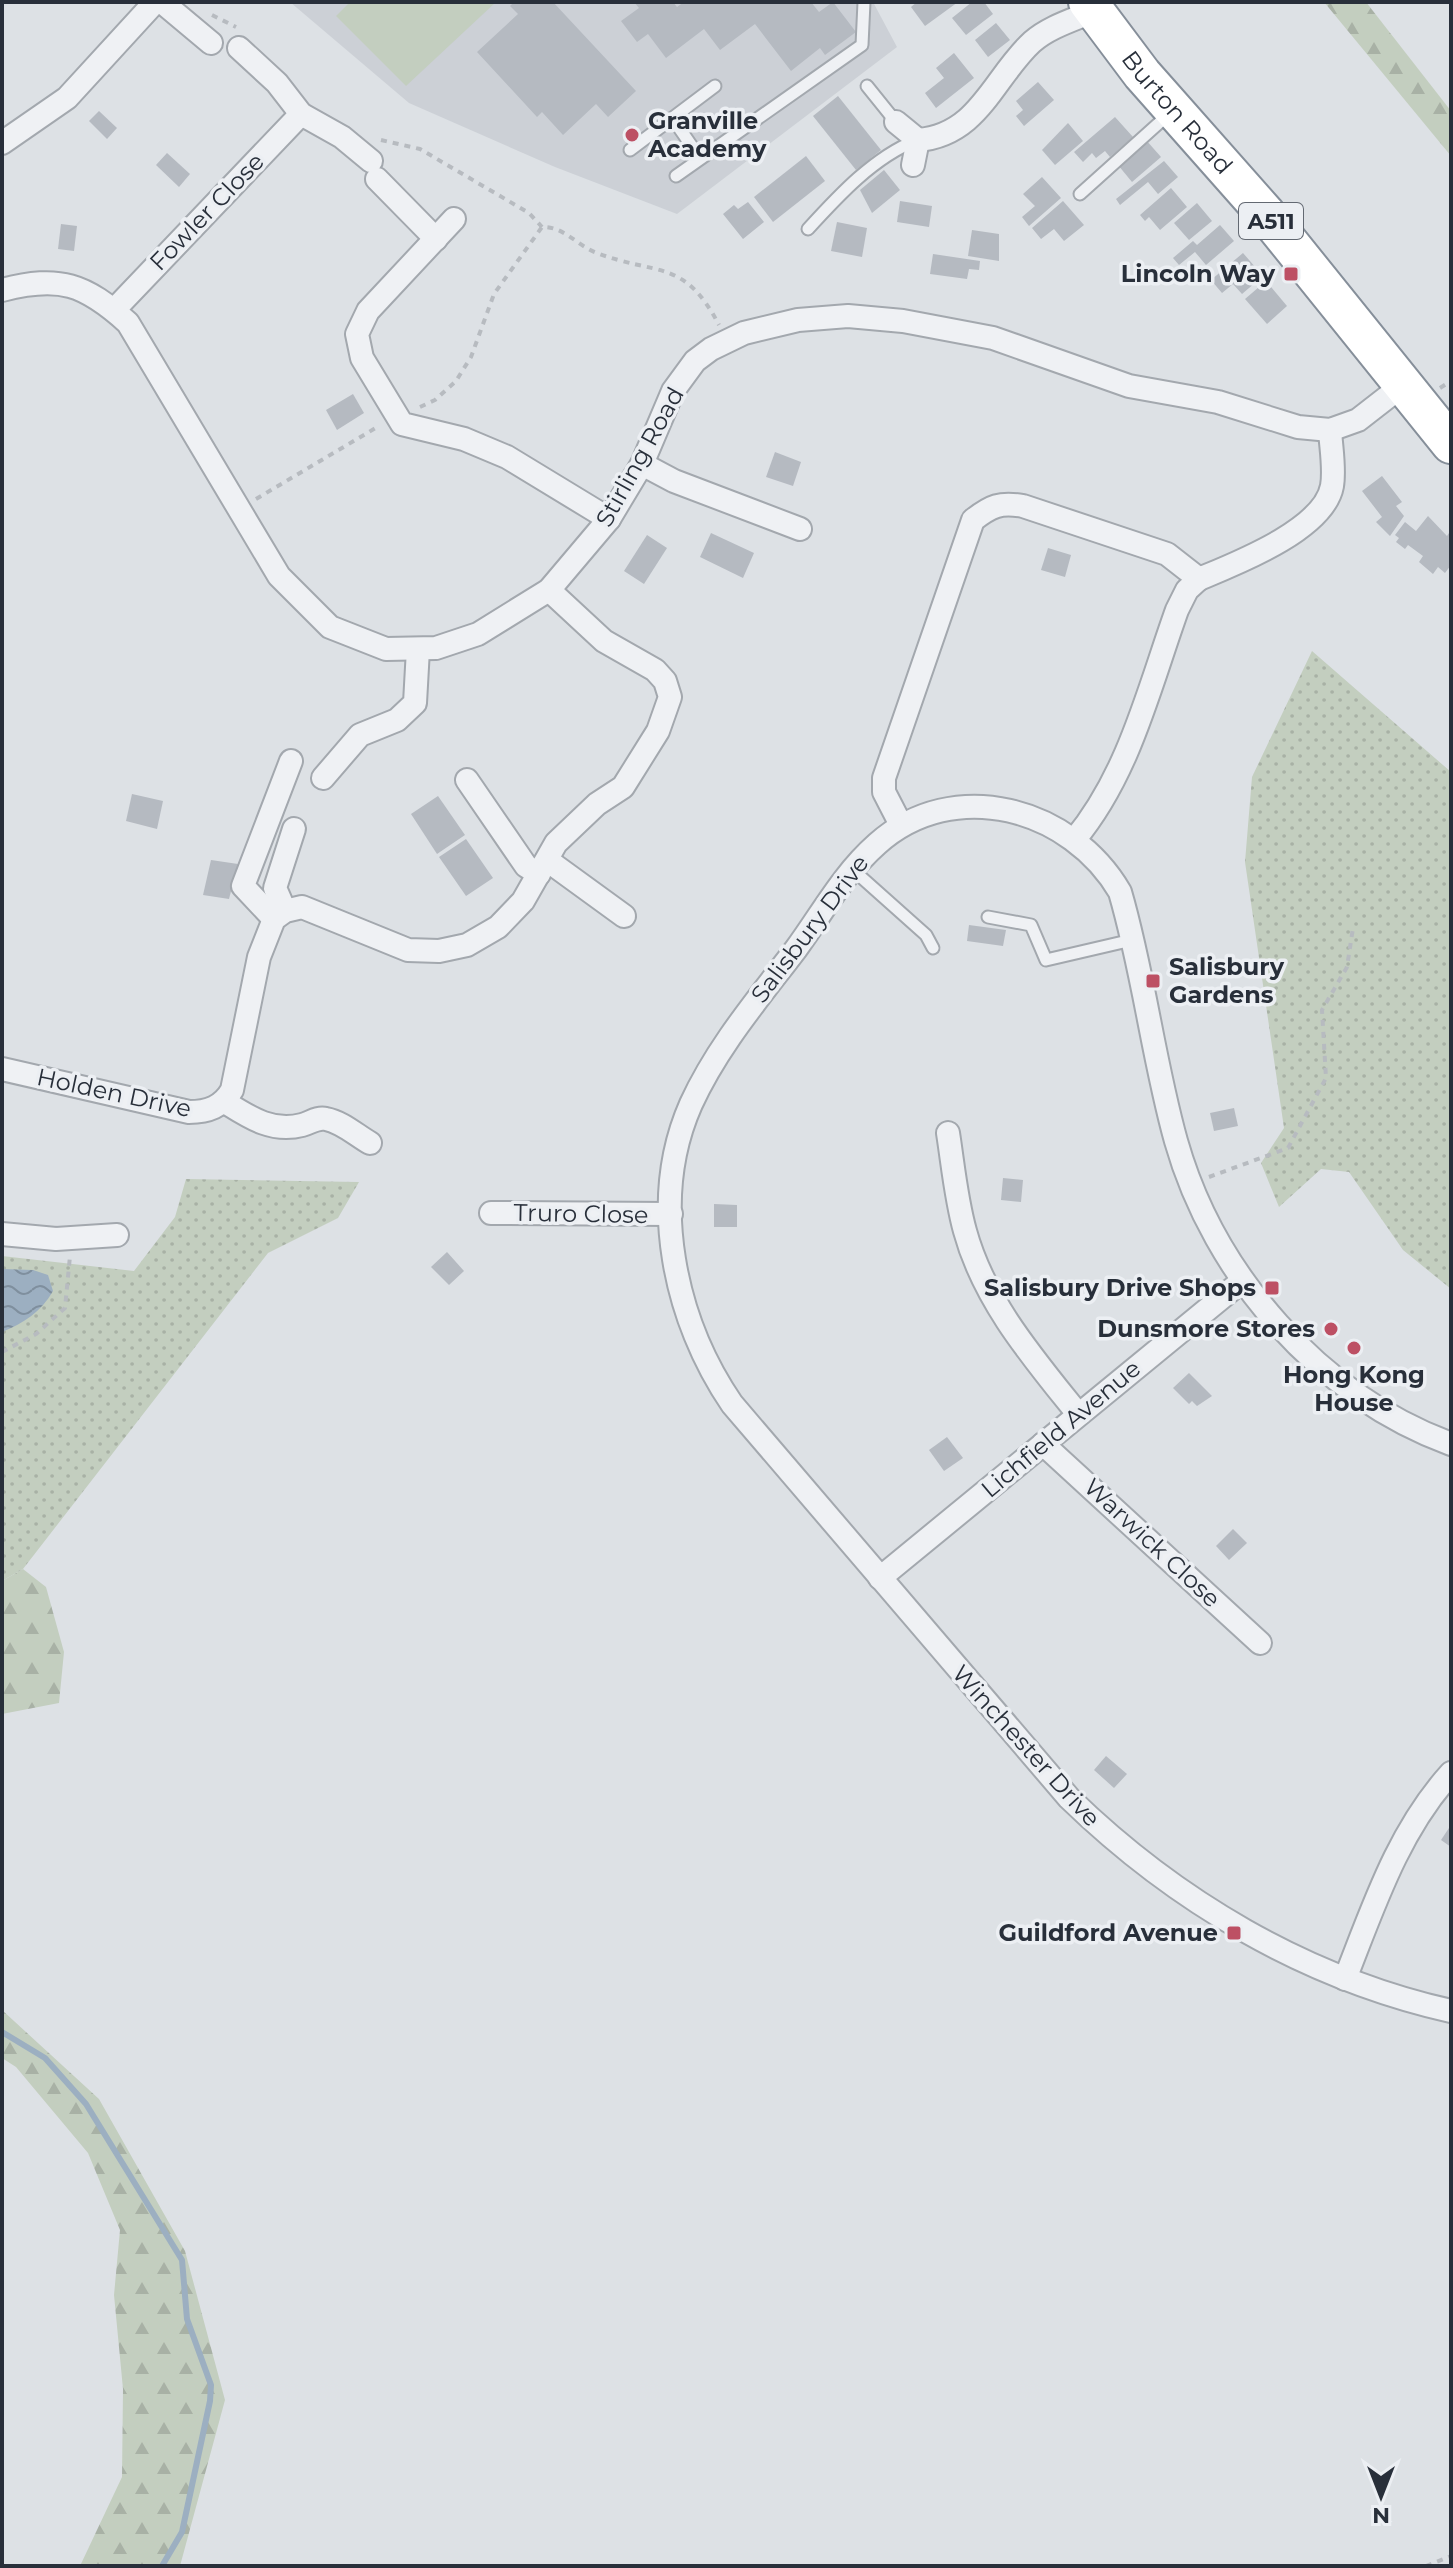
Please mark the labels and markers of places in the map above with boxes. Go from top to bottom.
place label: Granville Academy [647,106,767,163]
marker: Granville Academy [623,126,641,144]
place label: Lincoln Way [1121,259,1276,288]
marker: Lincoln Way [1282,265,1300,283]
place label: Salisbury Gardens [1169,952,1285,1009]
marker: Salisbury Gardens [1144,972,1162,990]
place label: Salisbury Drive Shops [984,1273,1256,1302]
marker: Salisbury Drive Shops [1263,1279,1281,1297]
place label: Dunsmore Stores [1097,1314,1315,1343]
marker: Dunsmore Stores [1322,1320,1340,1338]
marker: Hong Kong House [1345,1339,1363,1357]
place label: Hong Kong House [1283,1360,1425,1417]
place label: Guildford Avenue [999,1918,1218,1947]
marker: Guildford Avenue [1225,1924,1243,1942]

